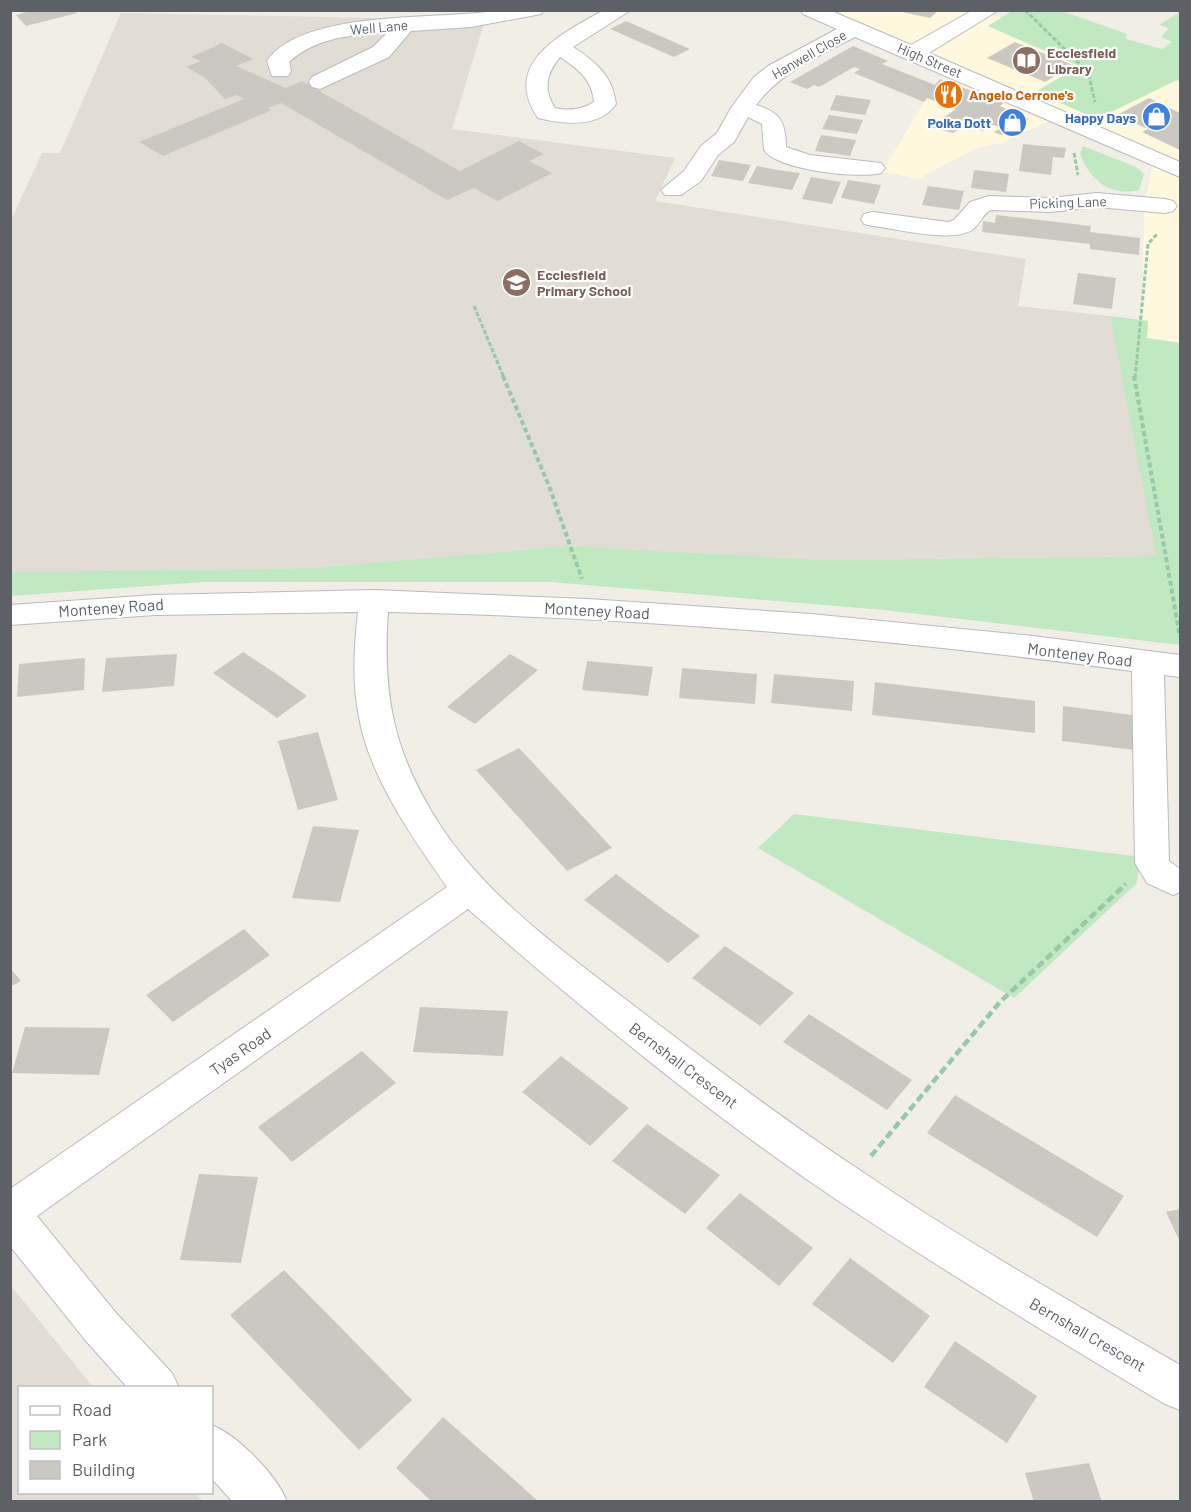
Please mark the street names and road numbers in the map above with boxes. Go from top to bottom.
street label: Well Lane [349,16,409,38]
street label: Hanwell Close [768,26,850,82]
street label: High Street [895,39,965,81]
street label: Picking Lane [1029,192,1107,212]
street label: Monteney Road [58,594,164,620]
street label: Monteney Road [544,598,650,622]
street label: Monteney Road [1026,638,1134,670]
street label: Bernshall Crescent [626,1018,742,1112]
street label: Tyas Road [206,1023,274,1079]
street label: Bernshall Crescent [1027,1293,1149,1375]

